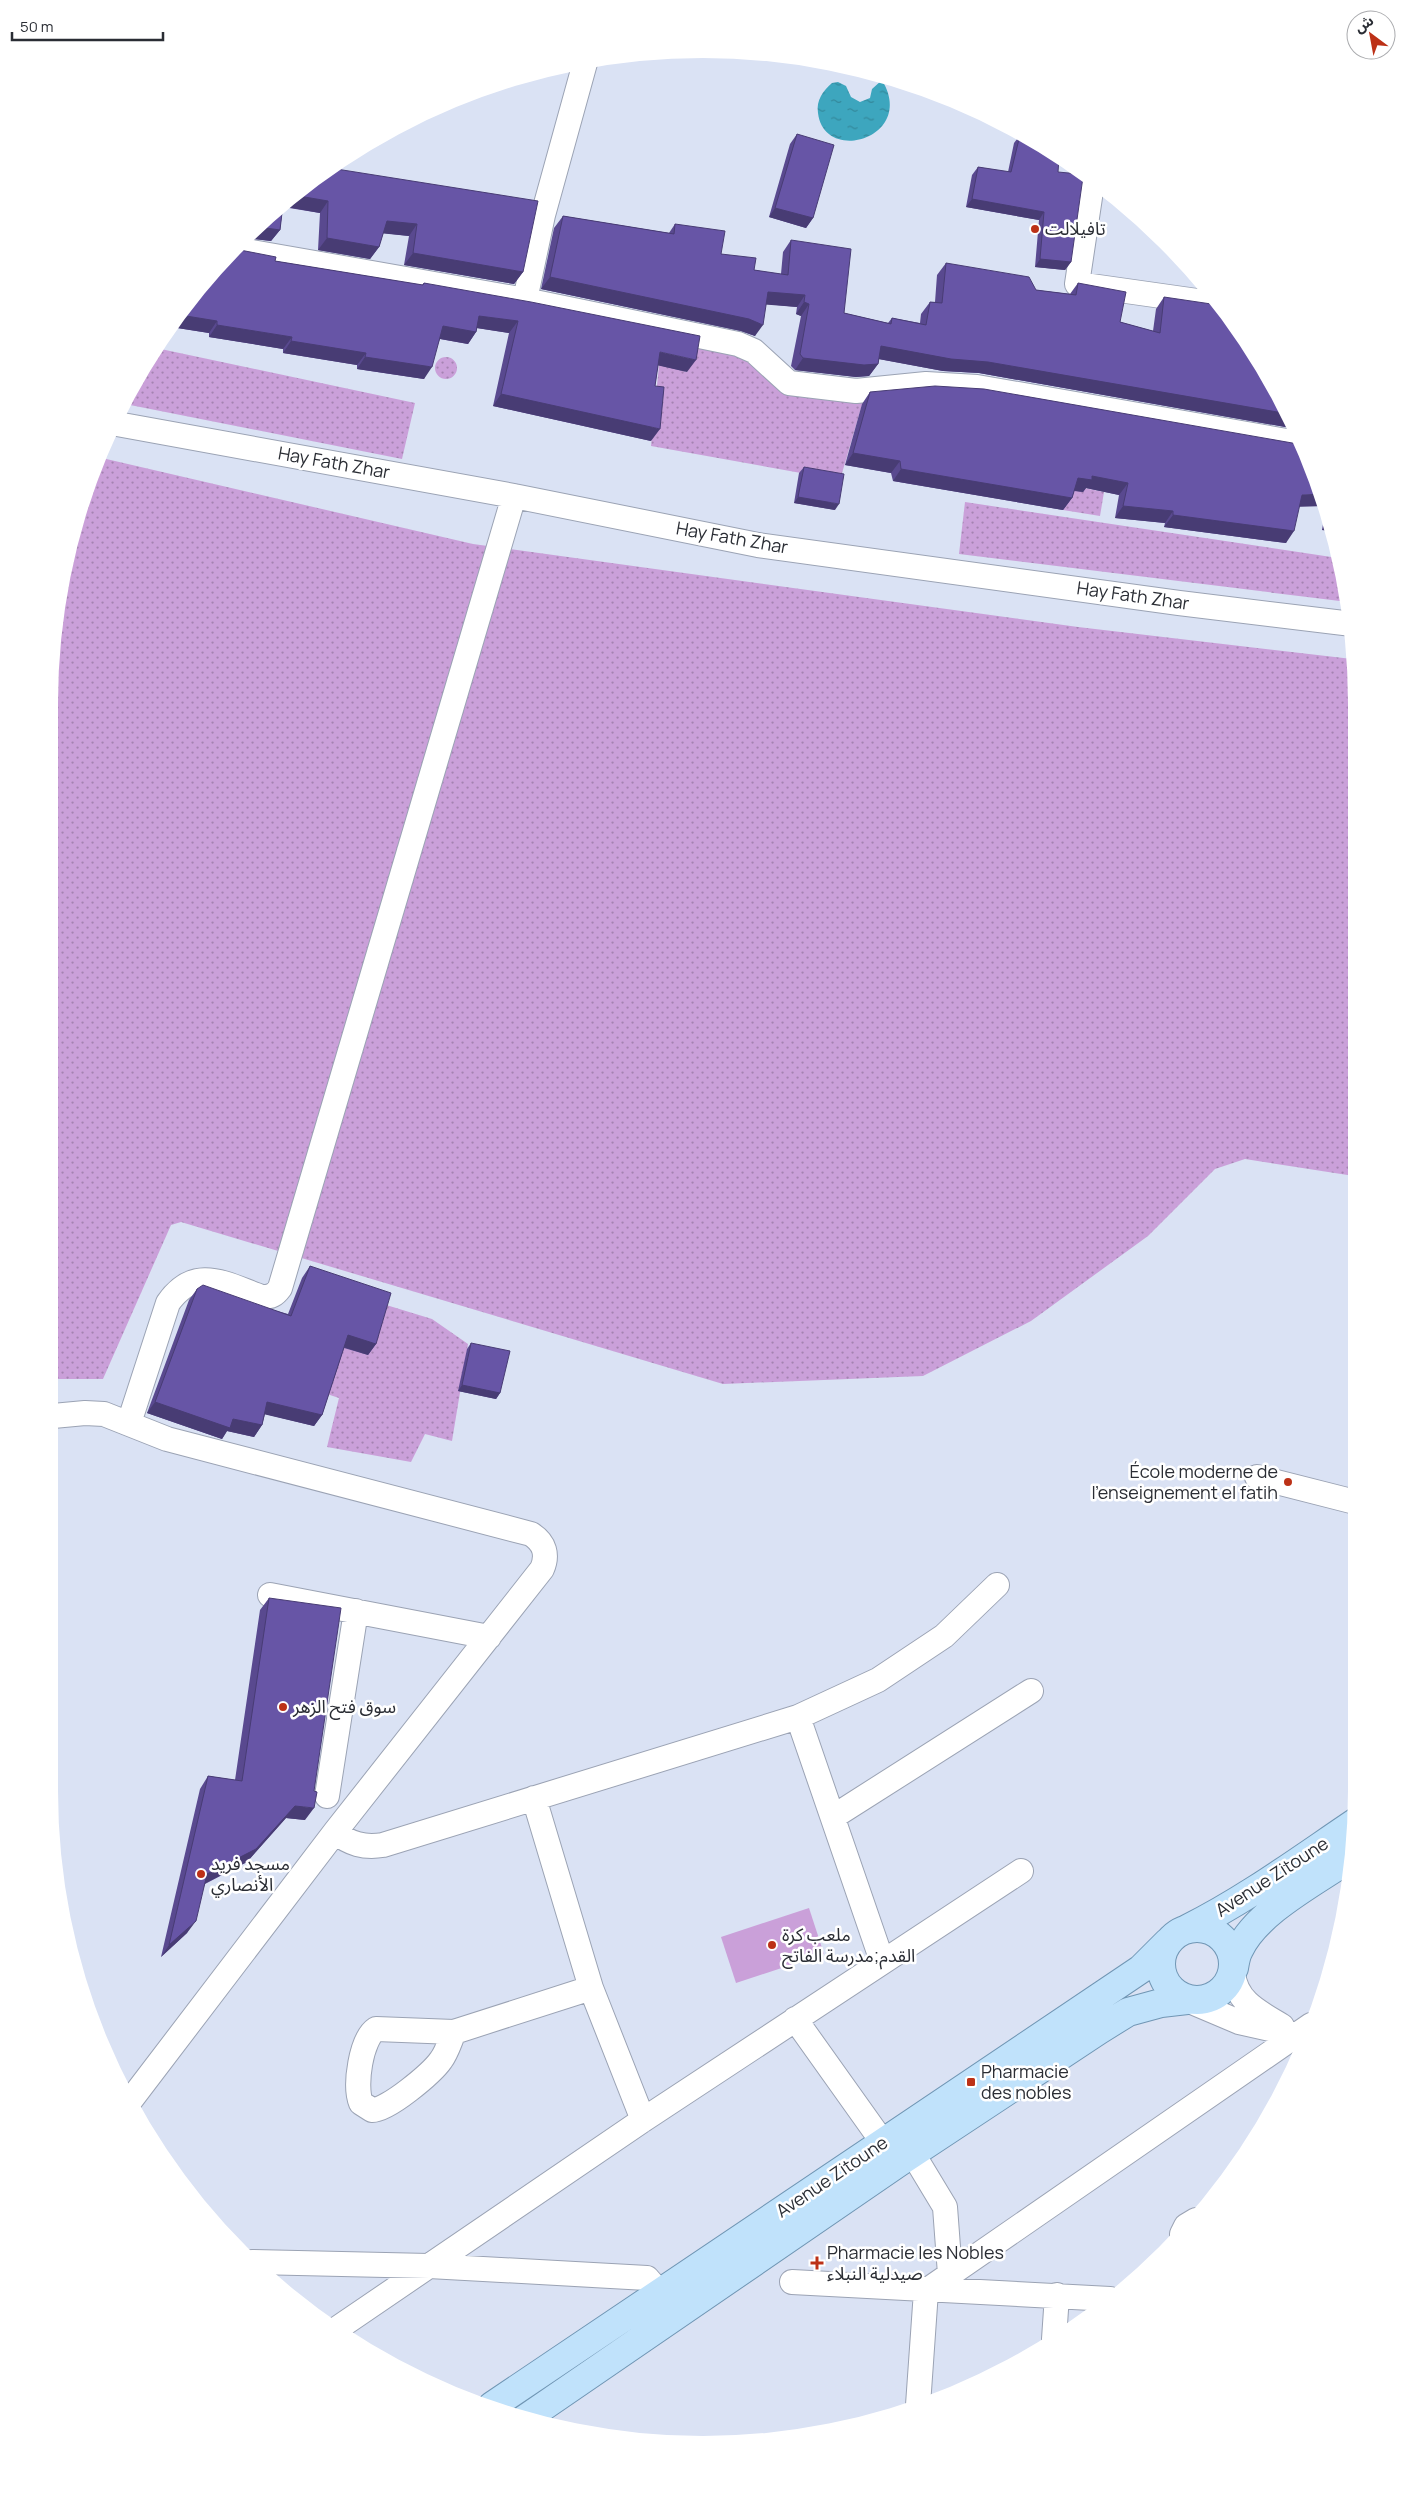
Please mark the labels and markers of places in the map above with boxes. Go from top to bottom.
place label: تافيلالت [1045,216,1106,240]
marker: تافيلالت [1029,223,1041,235]
place label: École moderne de l'enseignement el fatih [1091,1459,1278,1504]
marker: École moderne de l'enseignement el fatih [1282,1476,1294,1488]
place label: سوق فتح الزهر [292,1694,396,1720]
marker: سوق فتح الزهر [277,1701,289,1713]
place label: مسجد فريد الأنصاري [211,1851,290,1898]
marker: مسجد فريد الأنصاري [195,1868,207,1880]
place label: ملعب كرة القدم;مدرسة الفاتح [782,1922,915,1970]
marker: ملعب كرة القدم;مدرسة الفاتح [766,1939,778,1951]
place label: Pharmacie des nobles [981,2059,1071,2104]
marker: Pharmacie des nobles [965,2076,977,2088]
place label: Pharmacie les Nobles صيدلية النبلاء [827,2240,1004,2285]
marker: Pharmacie les Nobles صيدلية النبلاء [811,2257,823,2269]

